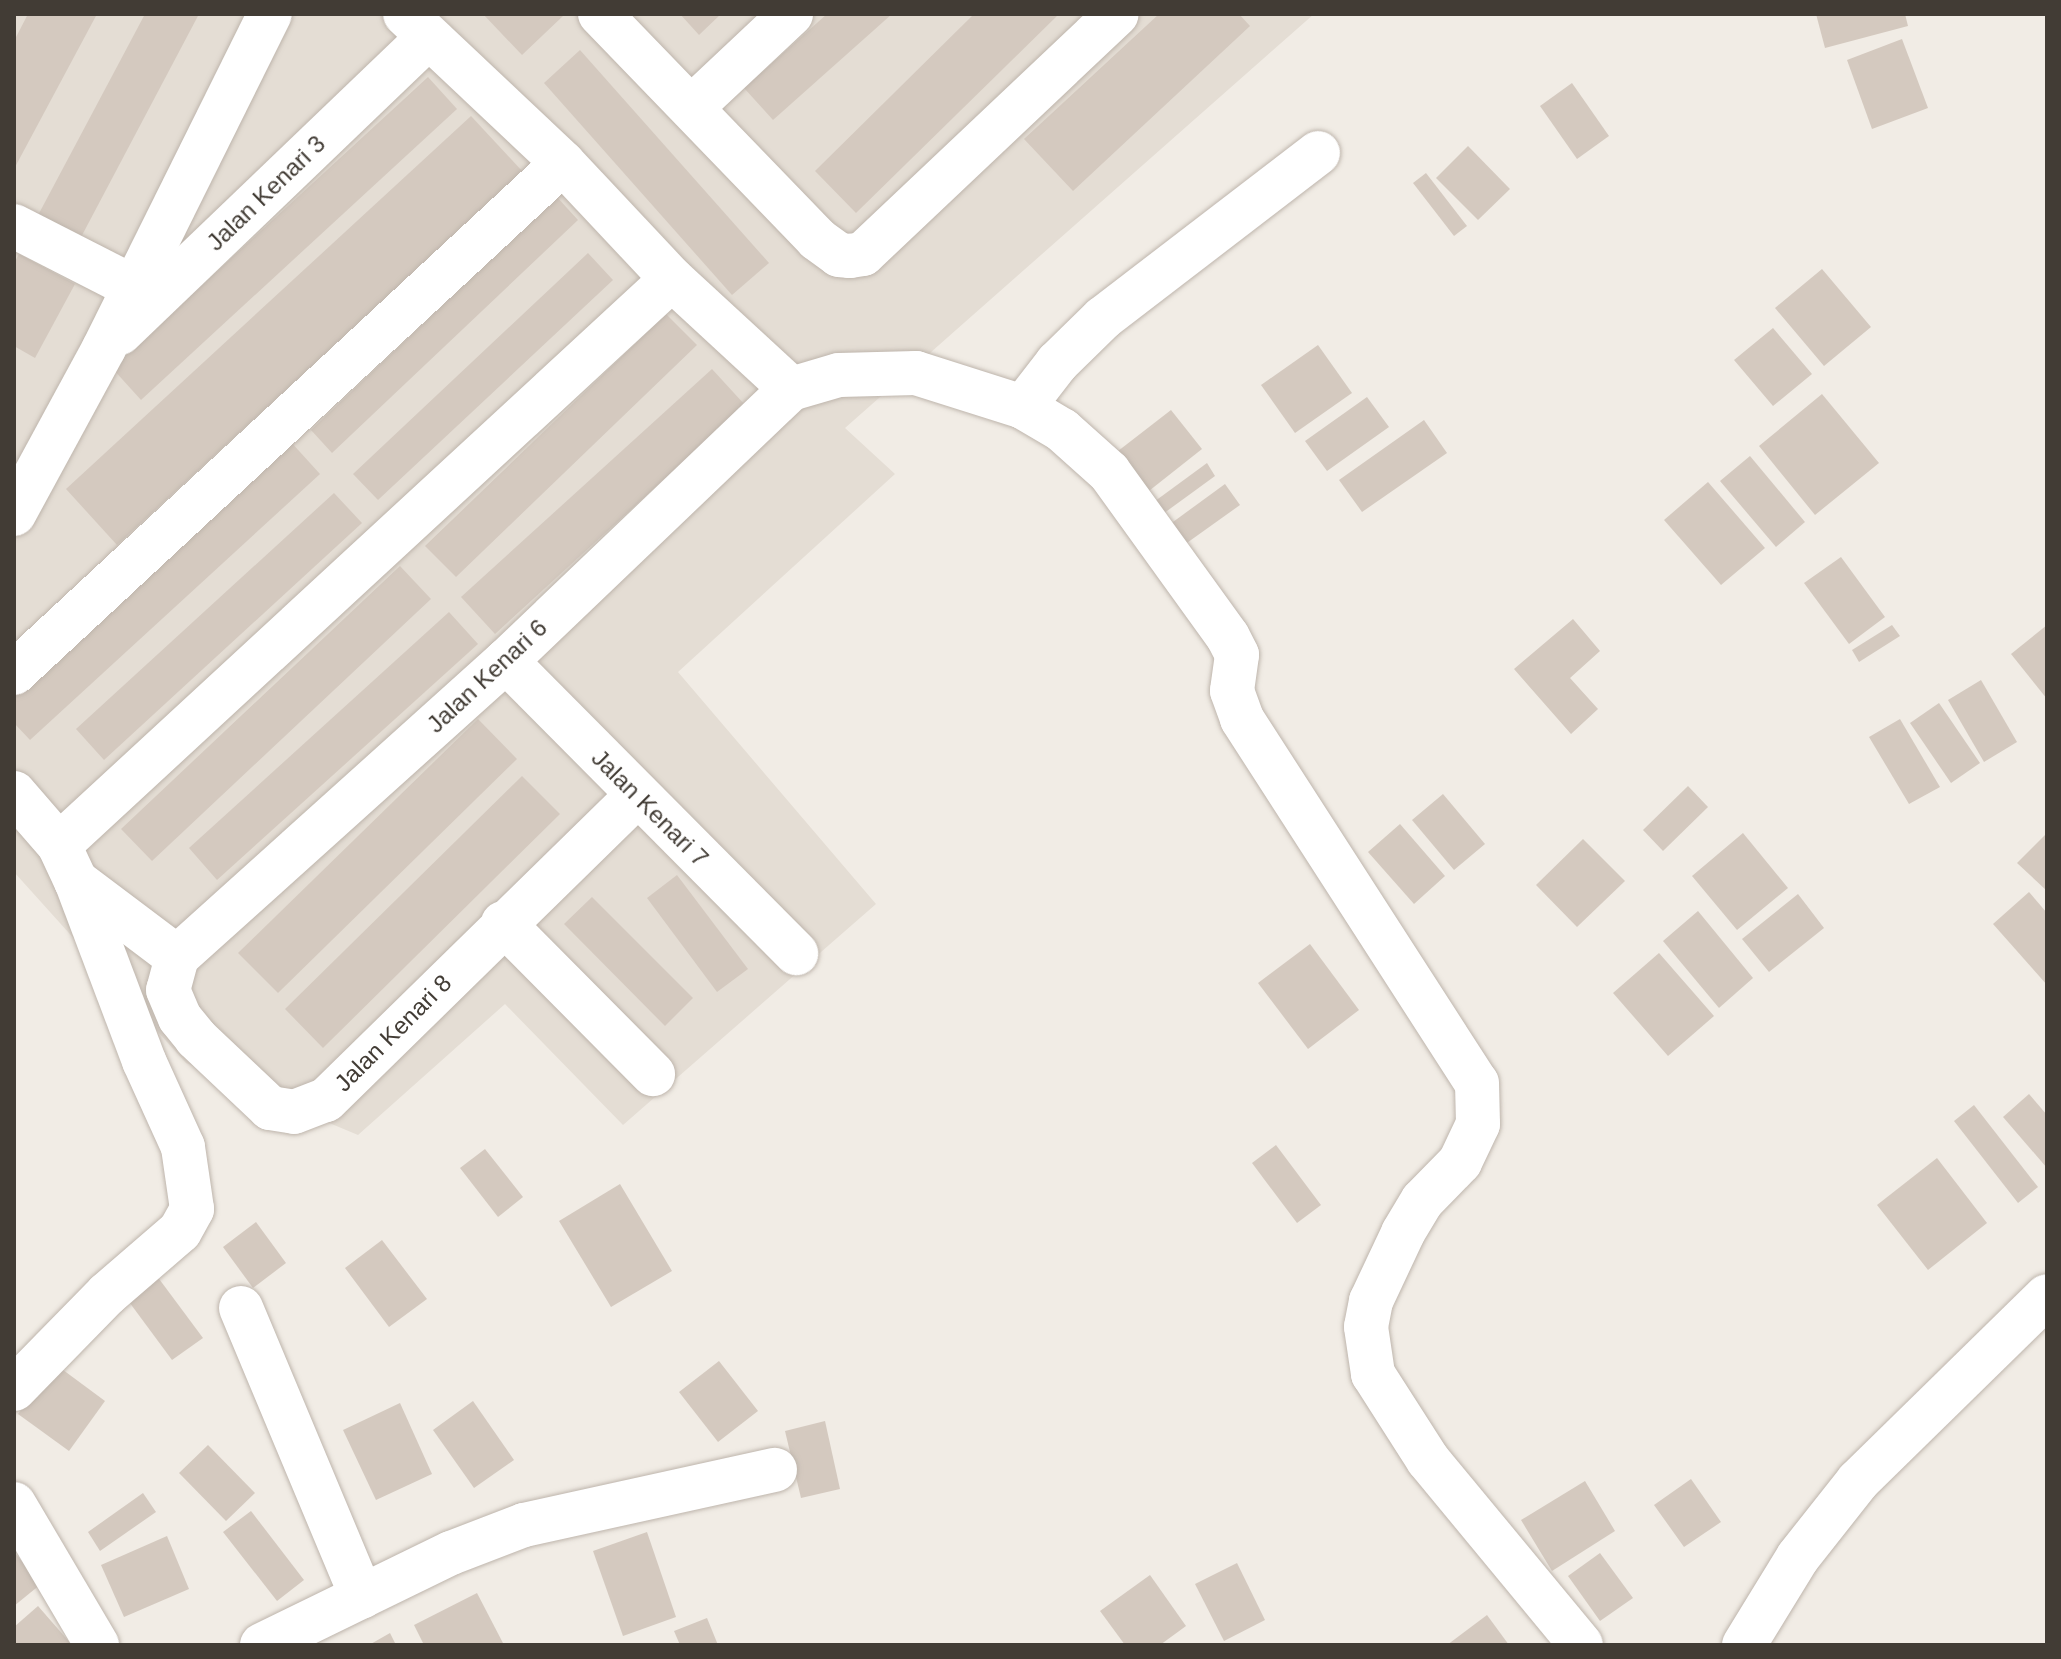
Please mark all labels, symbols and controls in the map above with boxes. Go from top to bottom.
street label: Jalan Kenari 3 [201,129,331,257]
street label: Jalan Kenari 6 [421,613,553,739]
street label: Jalan Kenari 7 [586,744,714,872]
street label: Jalan Kenari 8 [329,969,457,1097]

